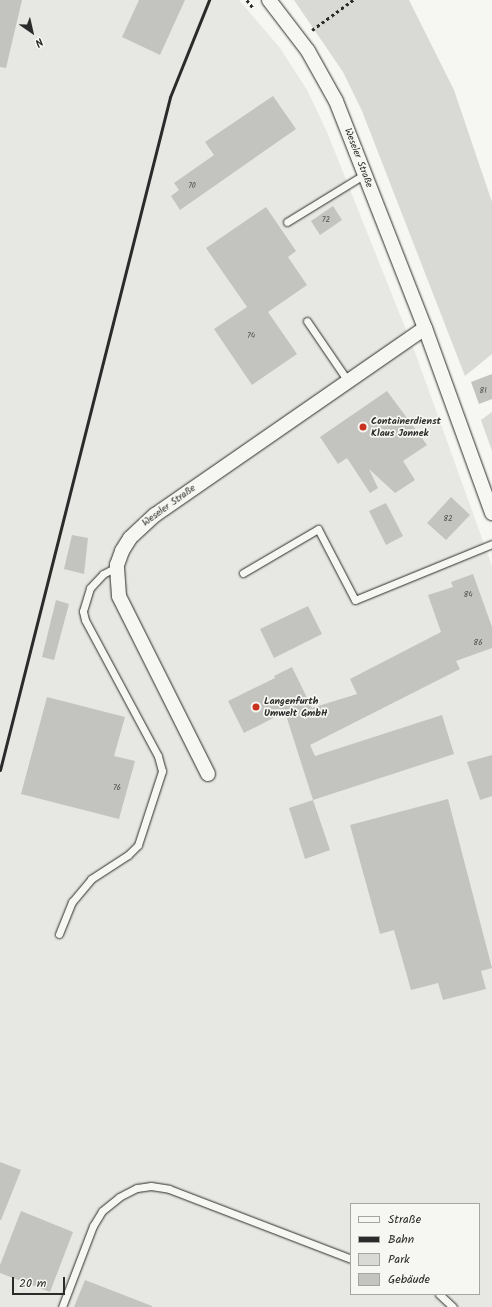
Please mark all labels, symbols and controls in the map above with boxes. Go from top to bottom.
north arrow [12,12,52,52]
text: N [31,33,47,51]
street label: Weseler Straße [341,126,375,190]
house number: 70 [188,181,196,191]
house number: 72 [322,215,330,225]
house number: 74 [247,331,255,341]
house number: 81 [479,386,487,396]
place label: Containerdienst Klaus Jonnek [371,415,441,438]
marker: Containerdienst Klaus Jonnek [358,422,368,432]
street label: Weseler Straße [140,483,198,529]
house number: 82 [443,514,453,524]
house number: 84 [463,590,473,600]
house number: 86 [473,638,483,648]
place label: Langenfurth Umwelt GmbH [264,695,327,718]
marker: Langenfurth Umwelt GmbH [251,702,261,712]
house number: 76 [113,783,121,793]
legend [350,1203,480,1295]
text: Straße [388,1210,421,1229]
text: Bahn [388,1230,414,1249]
text: Park [388,1250,410,1269]
scale bar [14,1269,67,1295]
text: Gebäude [388,1270,430,1289]
text: 20 m [19,1274,46,1293]

